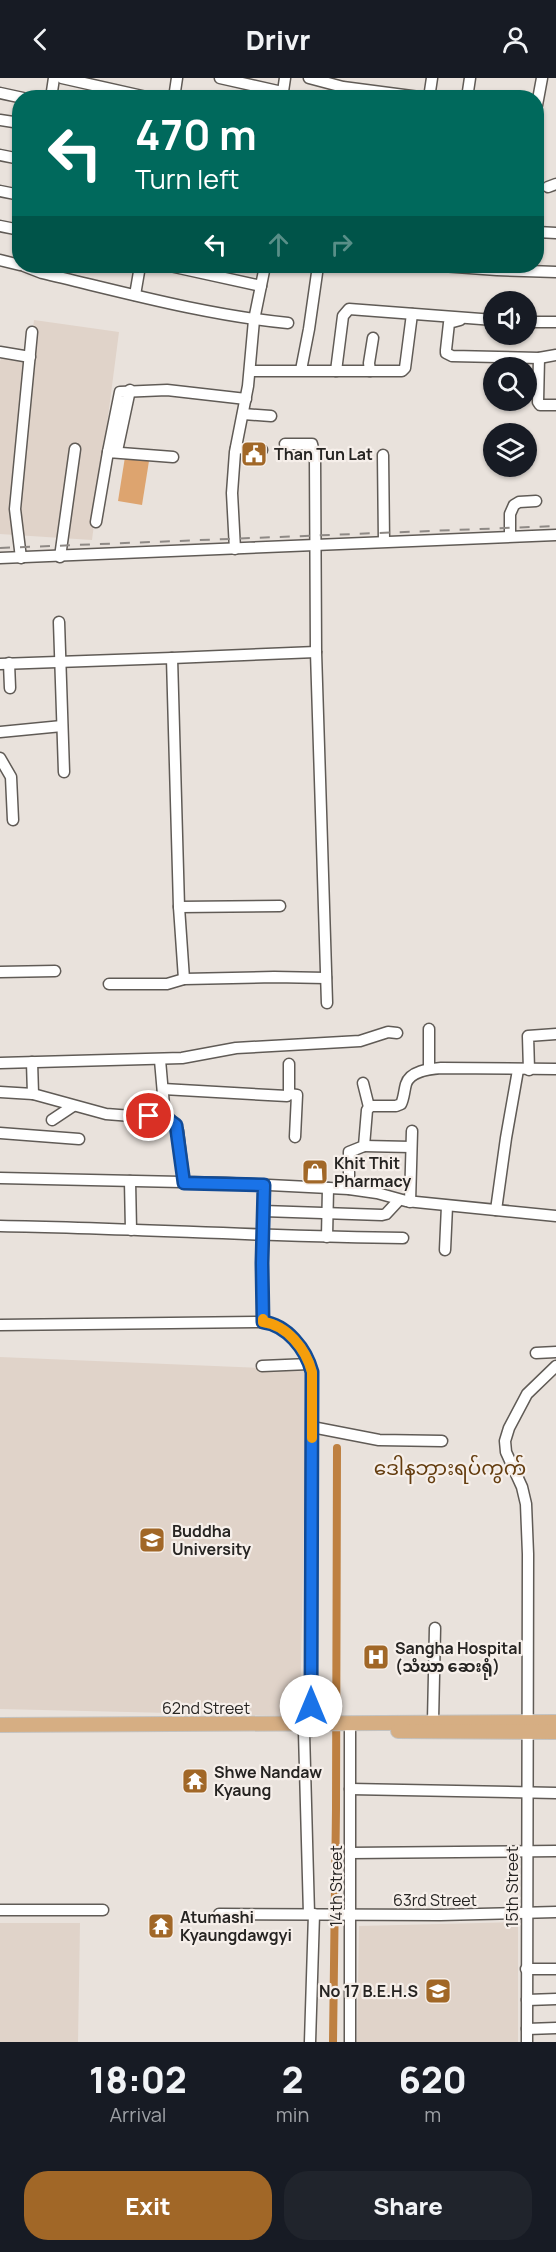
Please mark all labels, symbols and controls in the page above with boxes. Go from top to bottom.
text: Drivr [246,21,310,58]
icon: back [24,23,57,56]
icon: person [499,23,532,56]
text: 470 m [135,105,257,163]
icon: left [36,114,114,192]
text: Turn left [135,160,239,197]
icon: left [199,228,232,261]
icon: ahead [262,228,295,261]
icon: right [325,228,358,261]
map controls [483,291,537,477]
button: sound [483,291,537,345]
button: search [483,357,537,411]
button: layers [483,423,537,477]
public building icon: Than Tun Lat [239,439,269,469]
place label: Than Tun Lat [274,443,373,465]
pin [123,1090,174,1141]
icon: arrive [132,1099,165,1132]
place label: Khit Thit Pharmacy [334,1152,411,1192]
shop icon: Khit Thit Pharmacy [300,1157,330,1187]
district label: ဒေါနဘွားရပ်ကွက် [374,1454,526,1484]
place label: Buddha University [172,1520,251,1560]
school or university icon: Buddha University [137,1525,167,1555]
place label: Sangha Hospital (သံဃာ ဆေးရုံ) [395,1637,522,1680]
hospital icon: Sangha Hospital (သံဃာ ဆေးရုံ) [361,1642,391,1672]
position arrow [279,1674,343,1738]
street label: 62nd Street [162,1697,250,1719]
place label: Shwe Nandaw Kyaung [214,1761,322,1801]
temple icon: Shwe Nandaw Kyaung [180,1766,210,1796]
street label: 14th Street [325,1845,347,1927]
street label: 15th Street [501,1846,523,1928]
street label: 63rd Street [393,1889,477,1911]
place label: Atumashi Kyaungdawgyi [180,1906,292,1946]
temple icon: Atumashi Kyaungdawgyi [146,1911,176,1941]
school or university icon: No 17 B.E.H.S [423,1976,453,2006]
place label: No 17 B.E.H.S [319,1980,418,2002]
text: 18:02 [89,2055,187,2104]
text: 2 [282,2055,303,2104]
text: 620 [398,2055,467,2104]
text: Arrival [109,2101,166,2128]
text: min [276,2101,309,2128]
text: m [424,2101,441,2128]
button: Exit [24,2171,272,2240]
button: Share [284,2171,532,2240]

